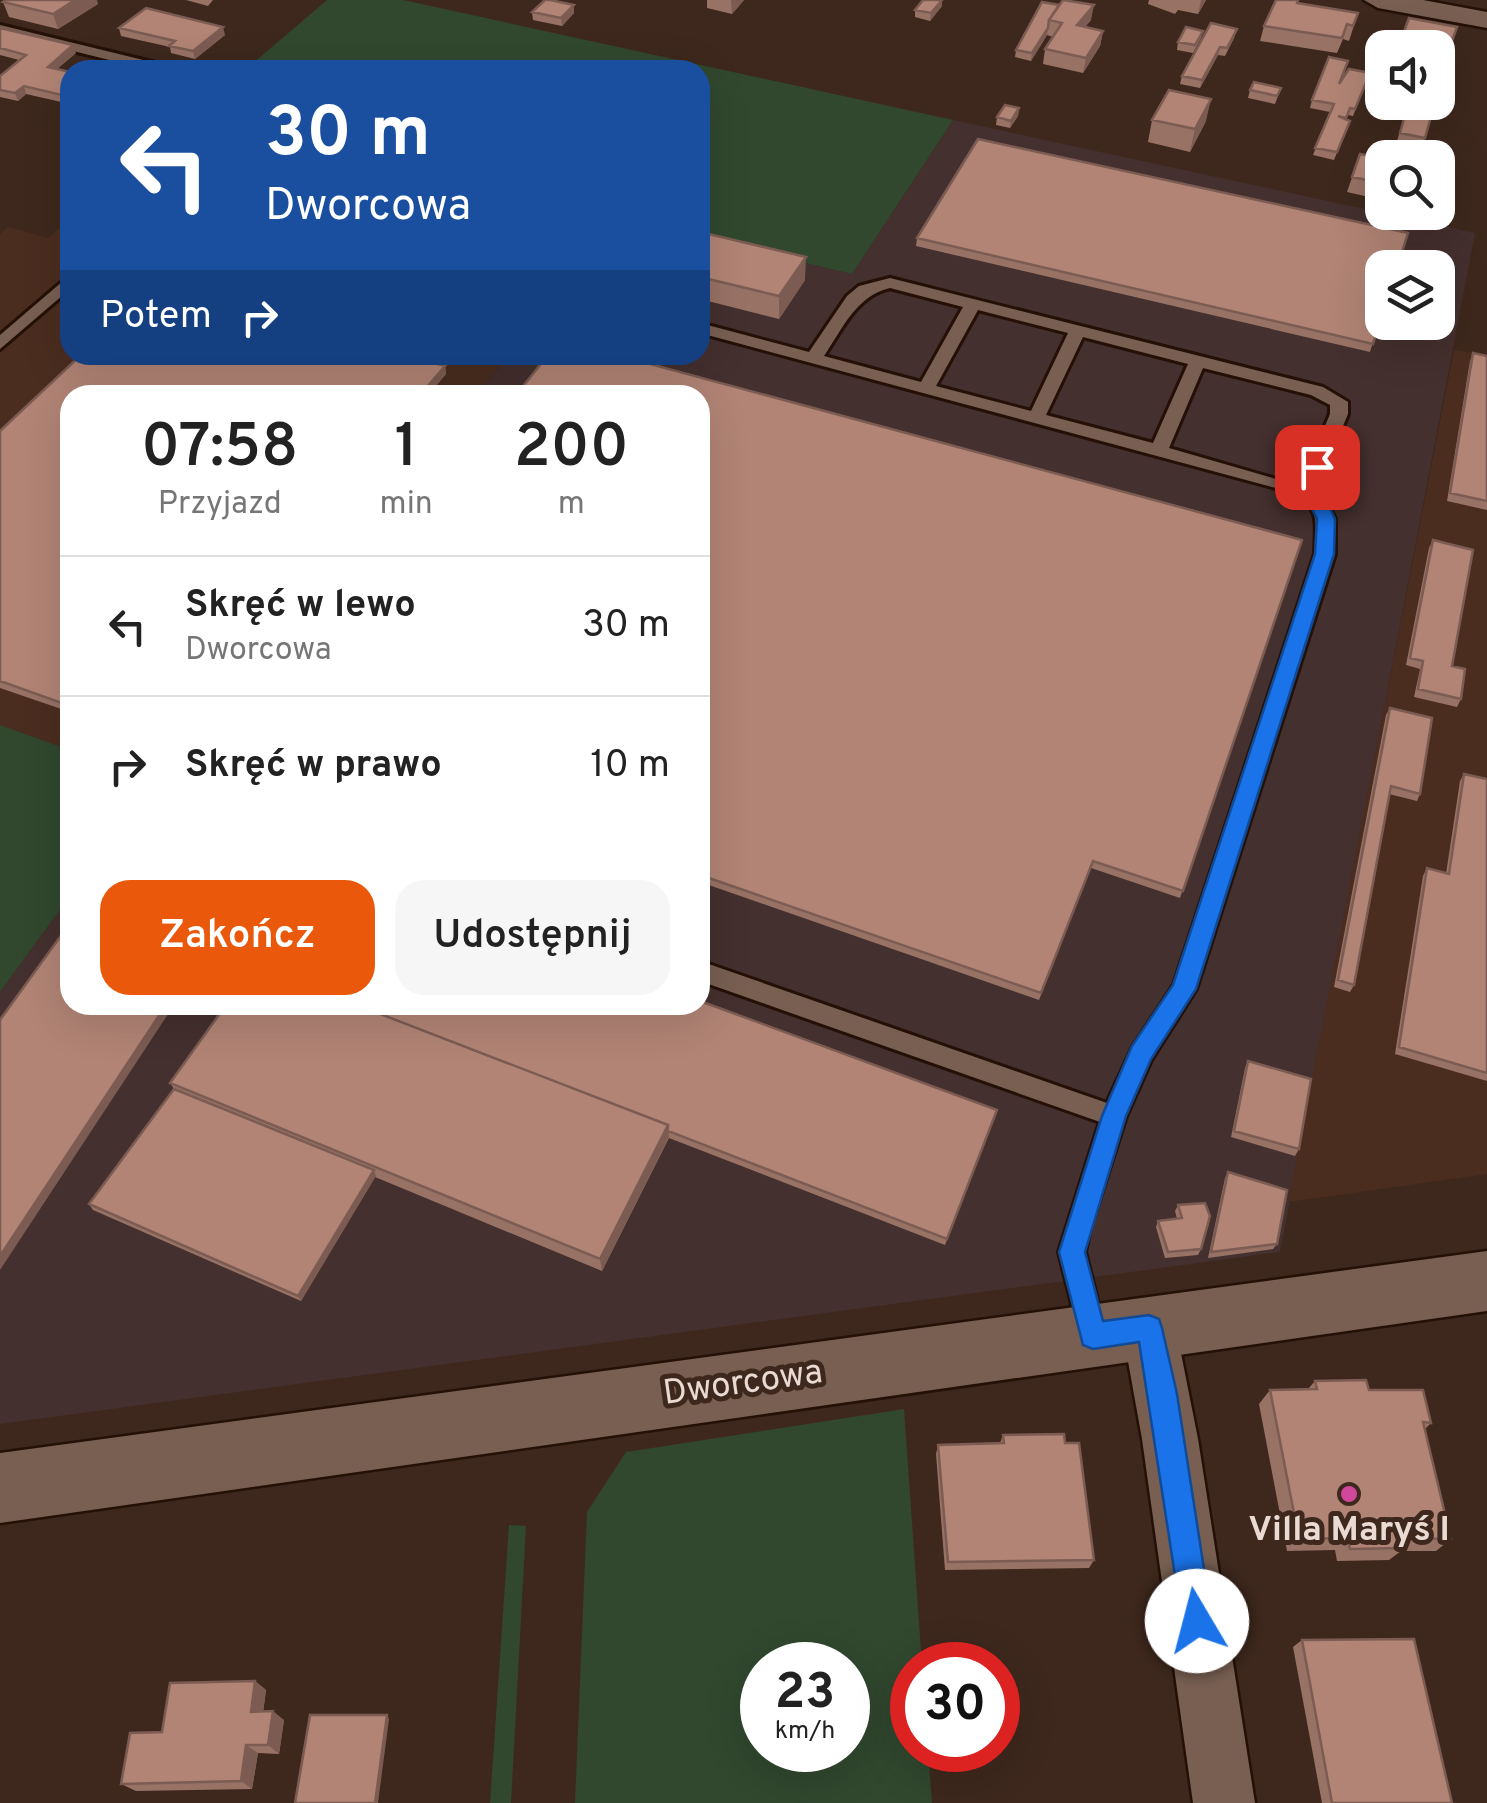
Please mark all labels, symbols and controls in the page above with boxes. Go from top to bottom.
map controls [1365,30,1455,340]
button: sound [1365,30,1455,120]
text: 30 m [265,92,431,181]
icon: left [100,100,230,230]
button: search [1365,140,1455,230]
text: Dworcowa [265,179,471,236]
button: layers [1365,250,1455,340]
icon: right [232,290,287,345]
text: Potem [100,293,212,342]
text: 07:58 [141,412,298,488]
text: 1 [394,412,418,488]
text: 200 [514,412,629,488]
pin [1275,425,1360,510]
icon: arrive [1290,440,1345,495]
text: Przyjazd [158,485,282,525]
text: min [380,485,433,525]
text: m [558,485,585,525]
text: Skręć w lewo [185,582,416,631]
icon: left [100,599,155,654]
text: 30 m [582,602,670,651]
text: Dworcowa [185,631,332,671]
icon: right [100,739,155,794]
text: Skręć w prawo [185,742,442,791]
text: 10 m [590,742,670,791]
button: Zakończ [100,880,375,995]
button: Udostępnij [395,880,670,995]
street label: Dworcowa [661,1351,825,1417]
marker: Villa Maryś I [1338,1483,1360,1505]
place label: Villa Maryś I [1248,1509,1450,1553]
position arrow [1145,1569,1249,1673]
speed limit sign: 30 [890,1642,1020,1772]
text: 23 [775,1663,835,1726]
text: km/h [775,1716,835,1748]

